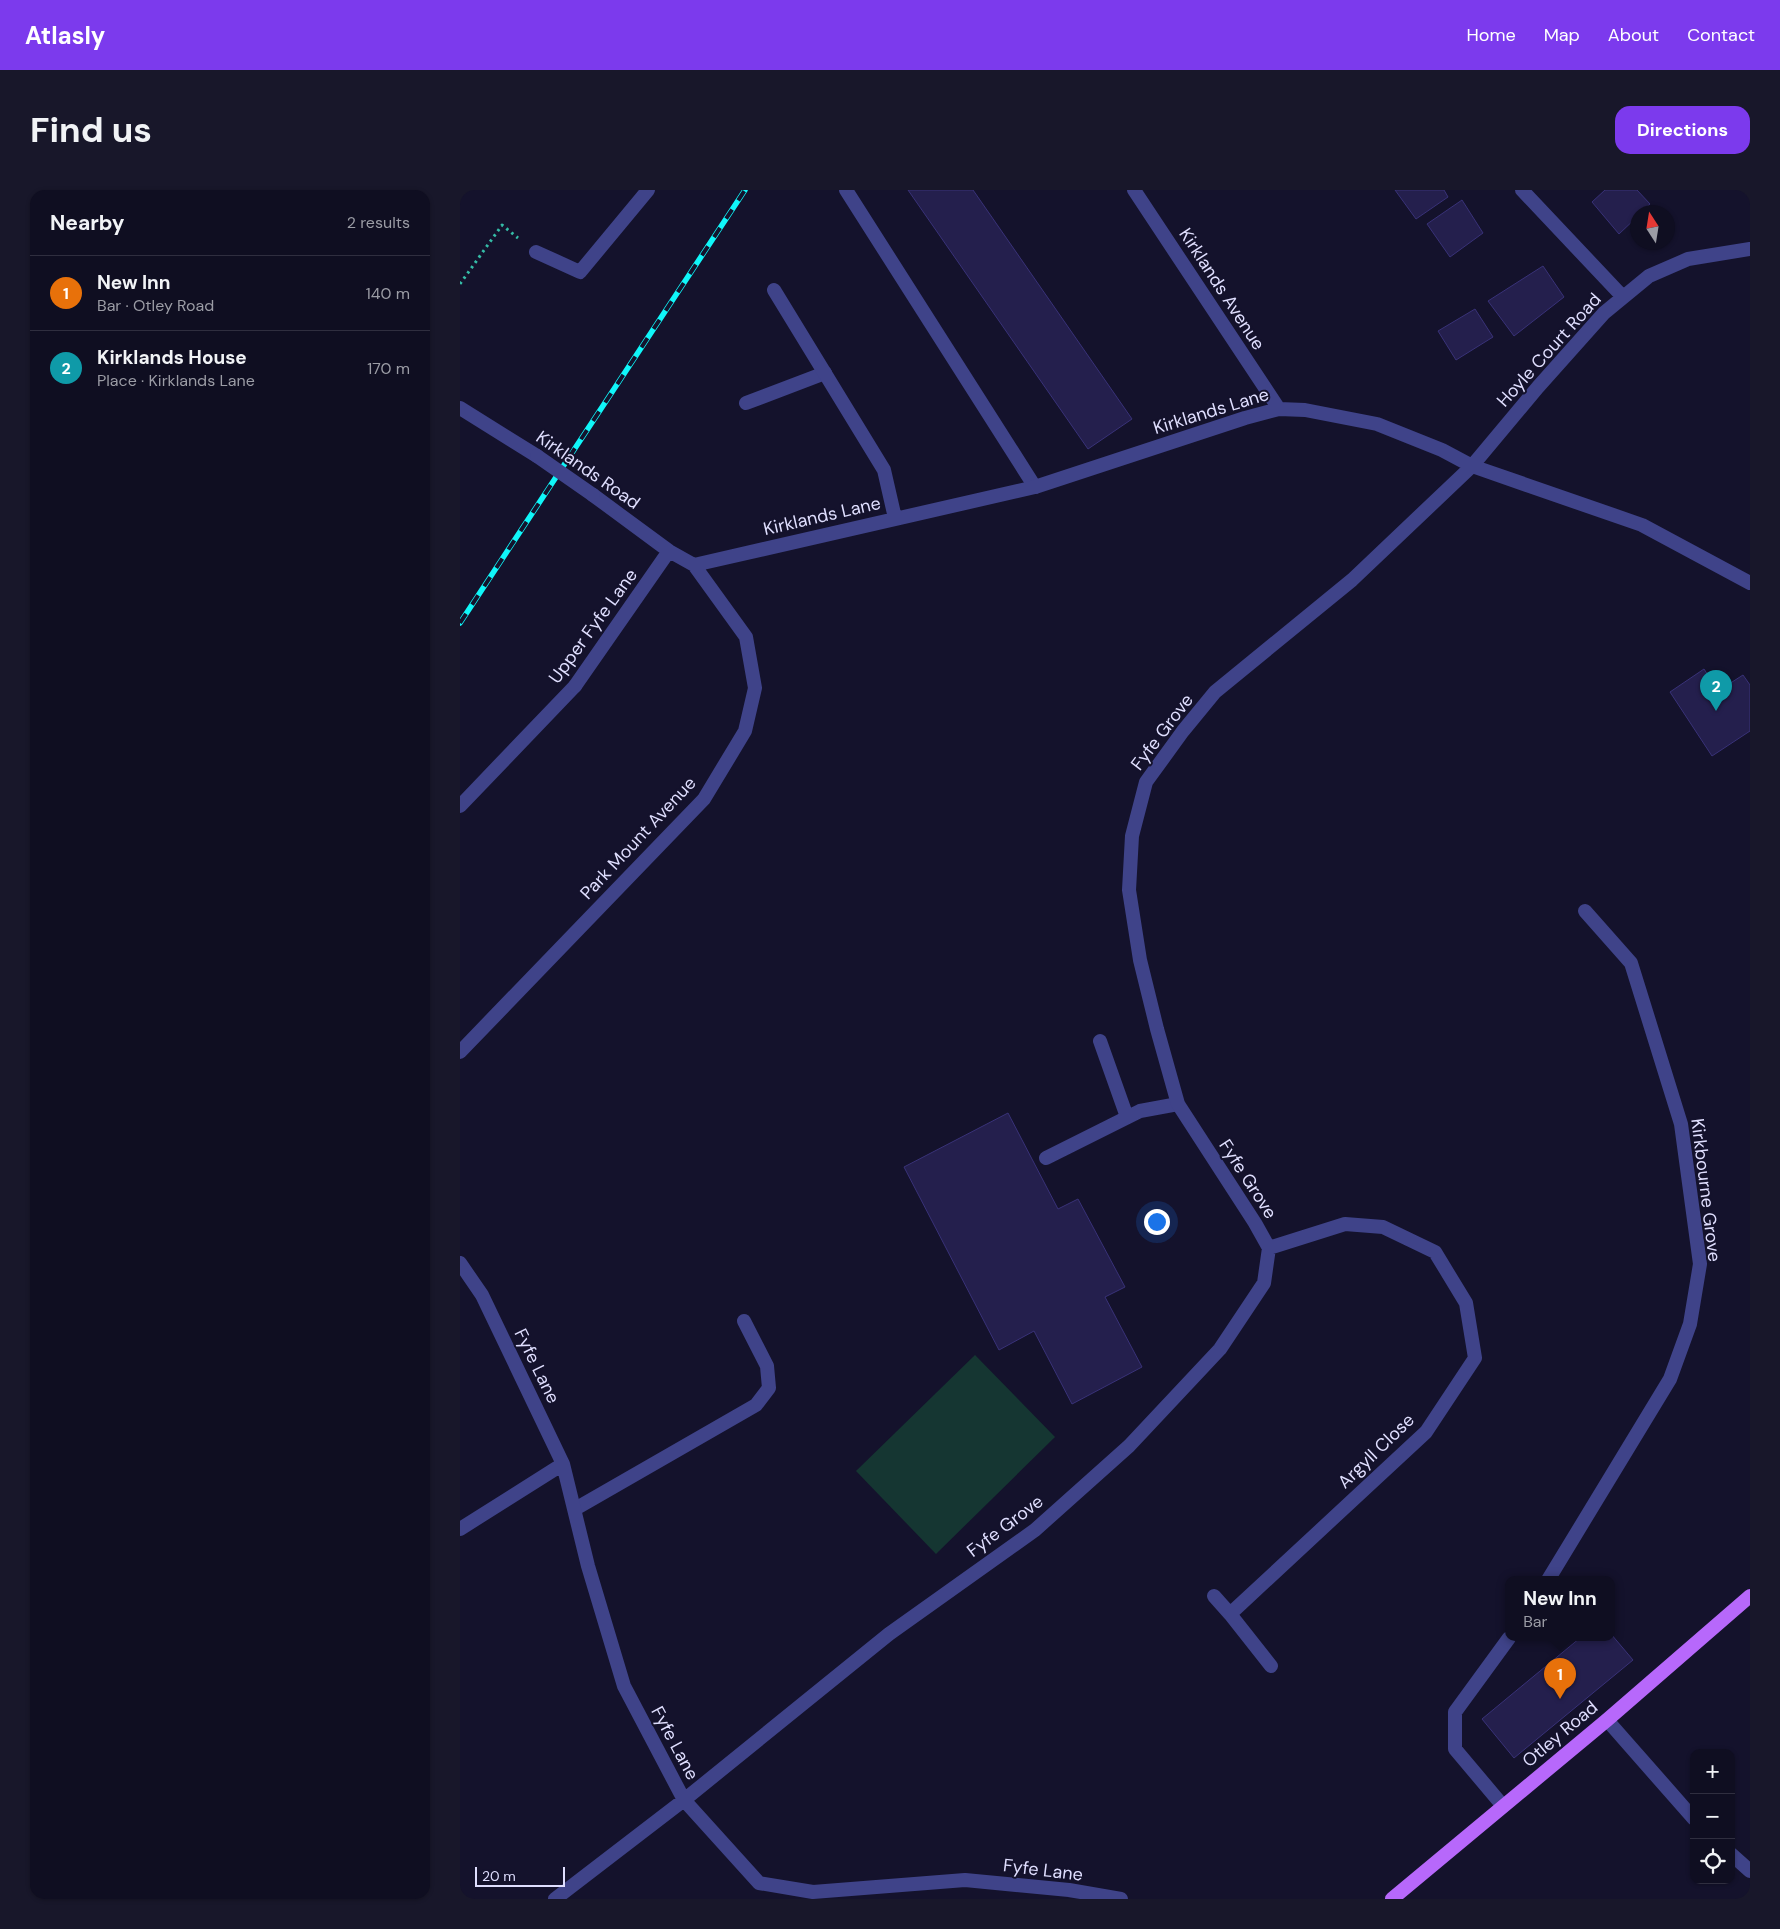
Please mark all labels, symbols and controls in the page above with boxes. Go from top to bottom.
text: Atlasly [25,20,105,51]
text: Home [1466,23,1516,47]
text: Map [1544,23,1580,47]
text: About [1608,23,1659,47]
text: Contact [1687,23,1755,47]
button: Directions [1615,106,1750,154]
text: Find us [30,107,152,153]
north arrow [1630,205,1675,250]
text: Nearby [50,209,124,237]
text: 2 results [347,212,410,233]
street label: Kirklands Avenue [1174,223,1270,355]
text: New Inn [97,270,171,295]
text: 1 [63,283,69,304]
text: 140 m [366,283,410,304]
street label: Hoyle Court Road [1491,288,1607,412]
text: Bar · Otley Road [97,295,214,316]
text: Kirklands House [97,345,247,370]
text: 2 [61,358,71,379]
text: 170 m [367,358,410,379]
text: Place · Kirklands Lane [97,370,255,391]
street label: Kirklands Lane [1150,382,1272,440]
street label: Kirklands Road [531,425,645,515]
street label: Kirklands Lane [761,491,883,541]
street label: Upper Fyfe Lane [543,564,643,688]
pin: 2 [1700,670,1732,711]
street label: Fyfe Grove [1125,689,1199,775]
street label: Park Mount Avenue [575,771,701,905]
street label: Kirkbourne Grove [1685,1117,1727,1263]
street label: Fyfe Grove [1213,1135,1283,1223]
your location [1144,1209,1170,1235]
street label: Fyfe Lane [509,1325,565,1407]
street label: Argyll Close [1332,1408,1420,1494]
street label: Fyfe Grove [962,1489,1048,1563]
popup [1505,1576,1615,1641]
text: New Inn [1523,1586,1597,1611]
text: Bar [1523,1611,1547,1632]
pin: 1 [1544,1658,1576,1699]
street label: Otley Road [1517,1695,1603,1773]
street label: Fyfe Lane [646,1702,704,1784]
map controls [1690,1749,1735,1884]
button: + [1690,1749,1735,1794]
button: − [1690,1794,1735,1839]
button: locate [1690,1839,1735,1884]
street label: Fyfe Lane [1002,1853,1084,1887]
scale bar [475,1864,565,1887]
text: 20 m [482,1867,516,1885]

